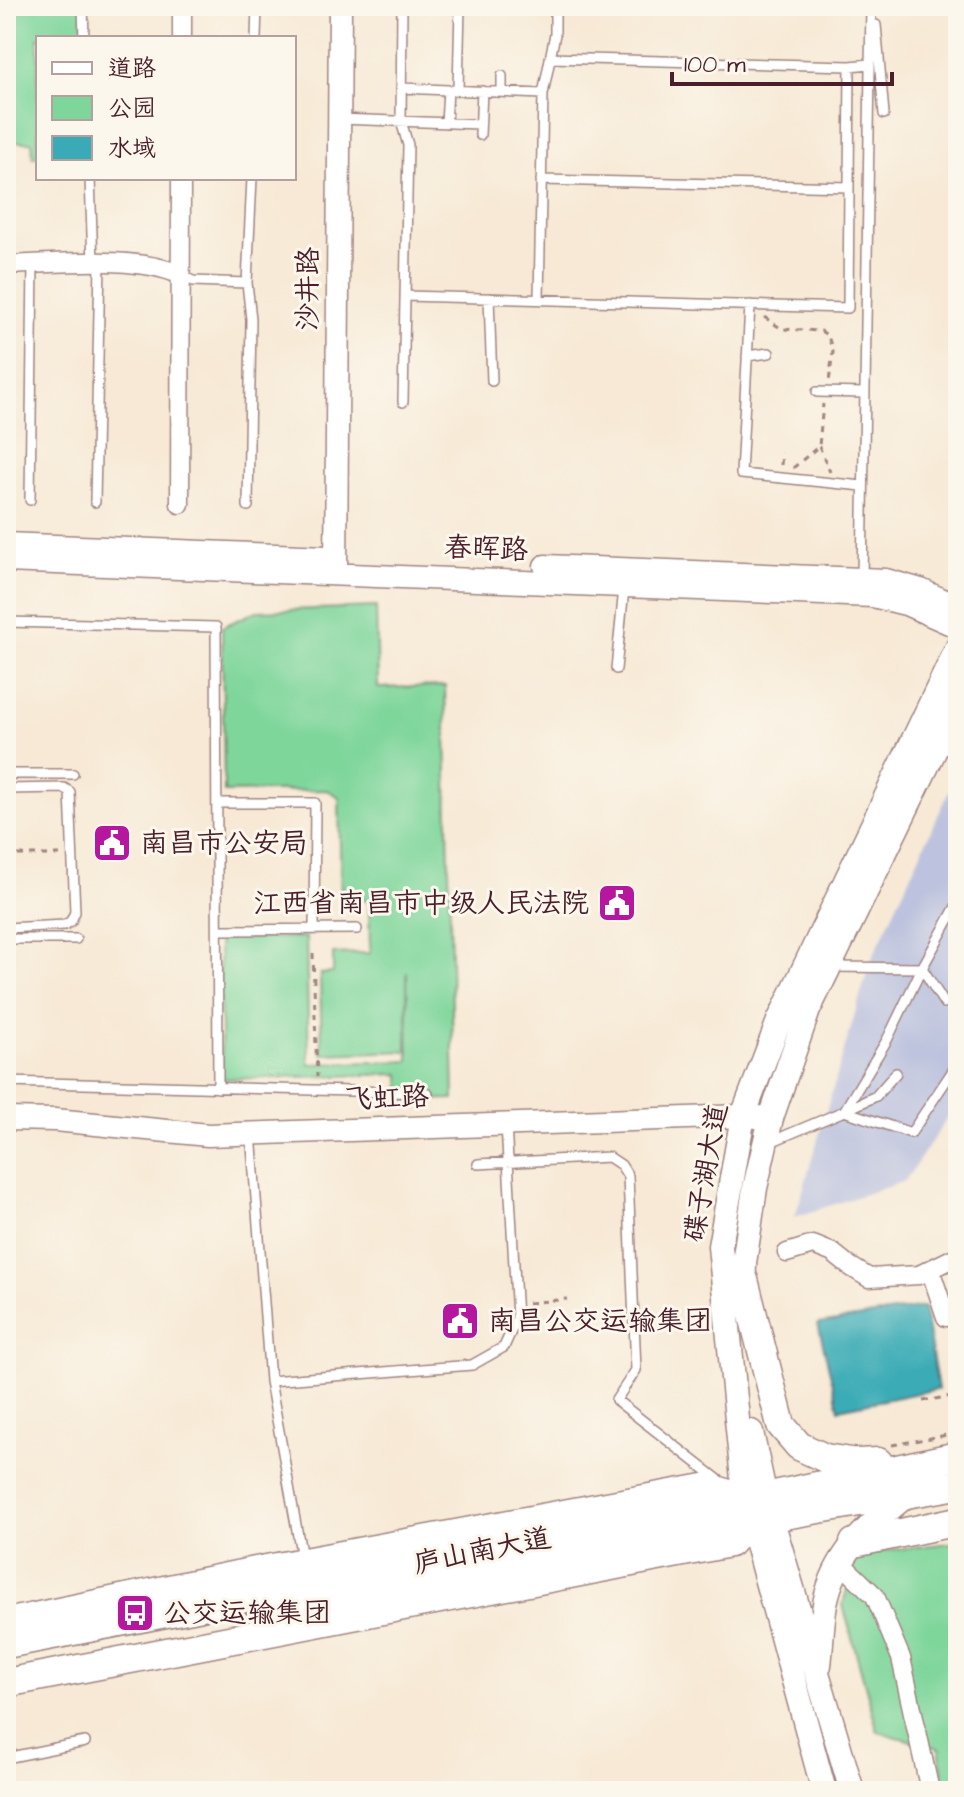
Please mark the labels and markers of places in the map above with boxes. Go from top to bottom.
public building icon: 南昌市公安局 [91,822,133,864]
place label: 南昌市公安局 [140,824,308,863]
public building icon: 江西省南昌市中级人民法院 [596,882,638,924]
place label: 江西省南昌市中级人民法院 [253,884,589,923]
public building icon: 南昌公交运输集团 [439,1300,481,1342]
place label: 南昌公交运输集团 [488,1302,712,1341]
bus stop icon: 公交运输集团 [114,1592,156,1634]
place label: 公交运输集团 [163,1594,331,1633]

